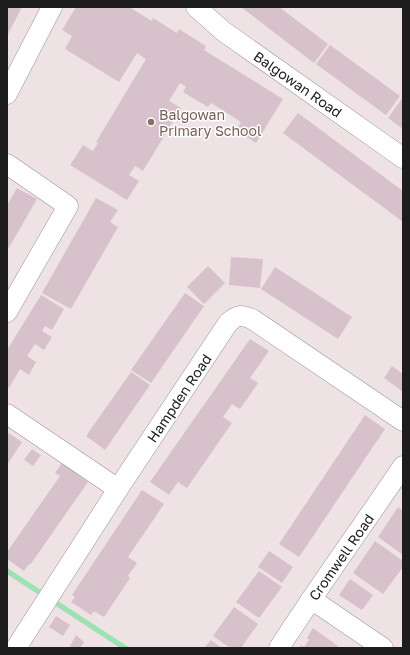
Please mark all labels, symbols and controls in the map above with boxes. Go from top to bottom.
street label: Balgowan Road [251,47,345,121]
place label: Balgowan Primary School [159,106,261,139]
marker: Balgowan Primary School [146,117,156,127]
street label: Hampden Road [143,351,215,445]
street label: Cromwell Road [305,511,377,603]

